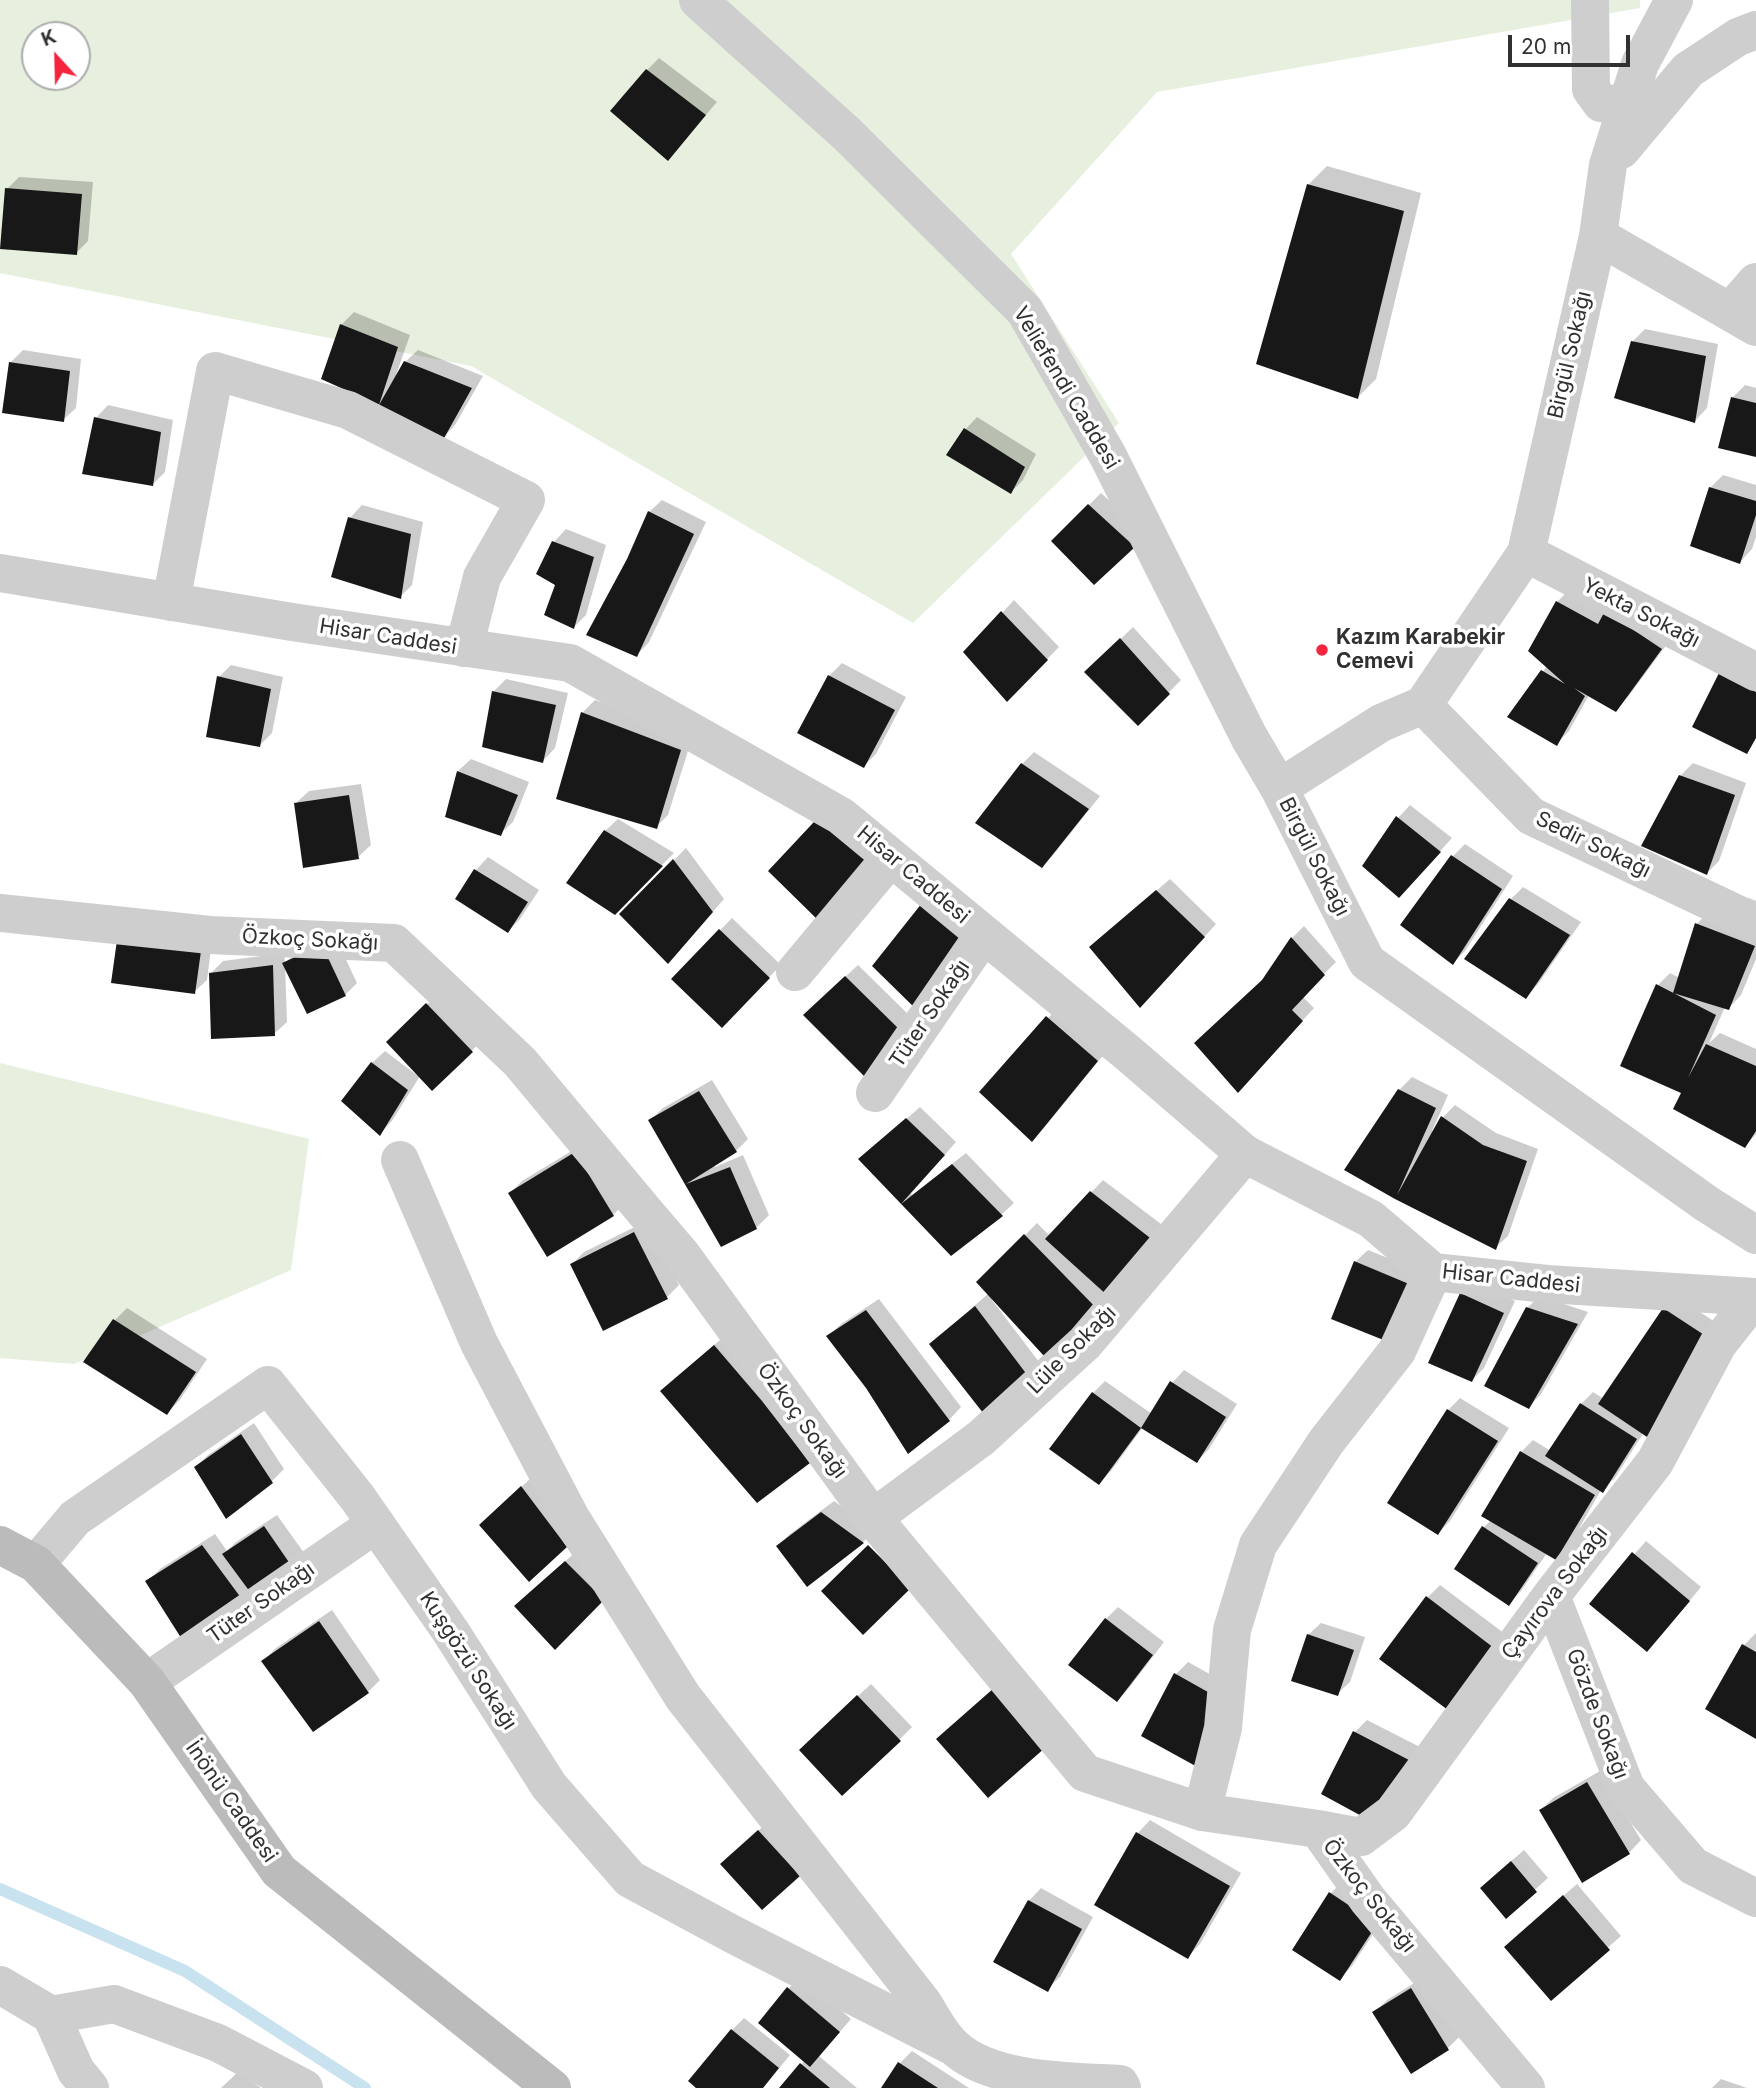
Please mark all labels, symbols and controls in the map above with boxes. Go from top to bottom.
north arrow [21,21,91,91]
scale bar [1511,21,1634,65]
text: K [38,25,59,51]
text: 20 m [1521,34,1571,59]
street label: Birgül Sokağı [1543,289,1597,421]
street label: Veliefendi Caddesi [1008,302,1124,474]
street label: Yekta Sokağı [1578,573,1704,653]
street label: Hisar Caddesi [318,614,458,660]
place label: Kazım Karabekir Cemevi [1336,625,1505,675]
marker: Kazım Karabekir Cemevi [1314,642,1330,658]
street label: Birgül Sokağı [1273,793,1355,921]
street label: Sedir Sokağı [1531,806,1655,884]
street label: Hisar Caddesi [852,821,974,929]
street label: Özkoç Sokağı [241,924,379,956]
street label: Tüter Sokağı [885,955,975,1073]
street label: Hisar Caddesi [1441,1259,1581,1299]
street label: Lüle Sokağı [1022,1300,1122,1400]
street label: Özkoç Sokağı [752,1358,852,1484]
street label: Çayırova Sokağı [1497,1521,1613,1665]
street label: Tüter Sokağı [203,1557,319,1649]
street label: Kuşgözü Sokağı [414,1587,522,1735]
street label: Gözde Sokağı [1561,1645,1633,1783]
street label: İnönü Caddesi [180,1736,282,1868]
street label: Özkoç Sokağı [1317,1834,1421,1958]

